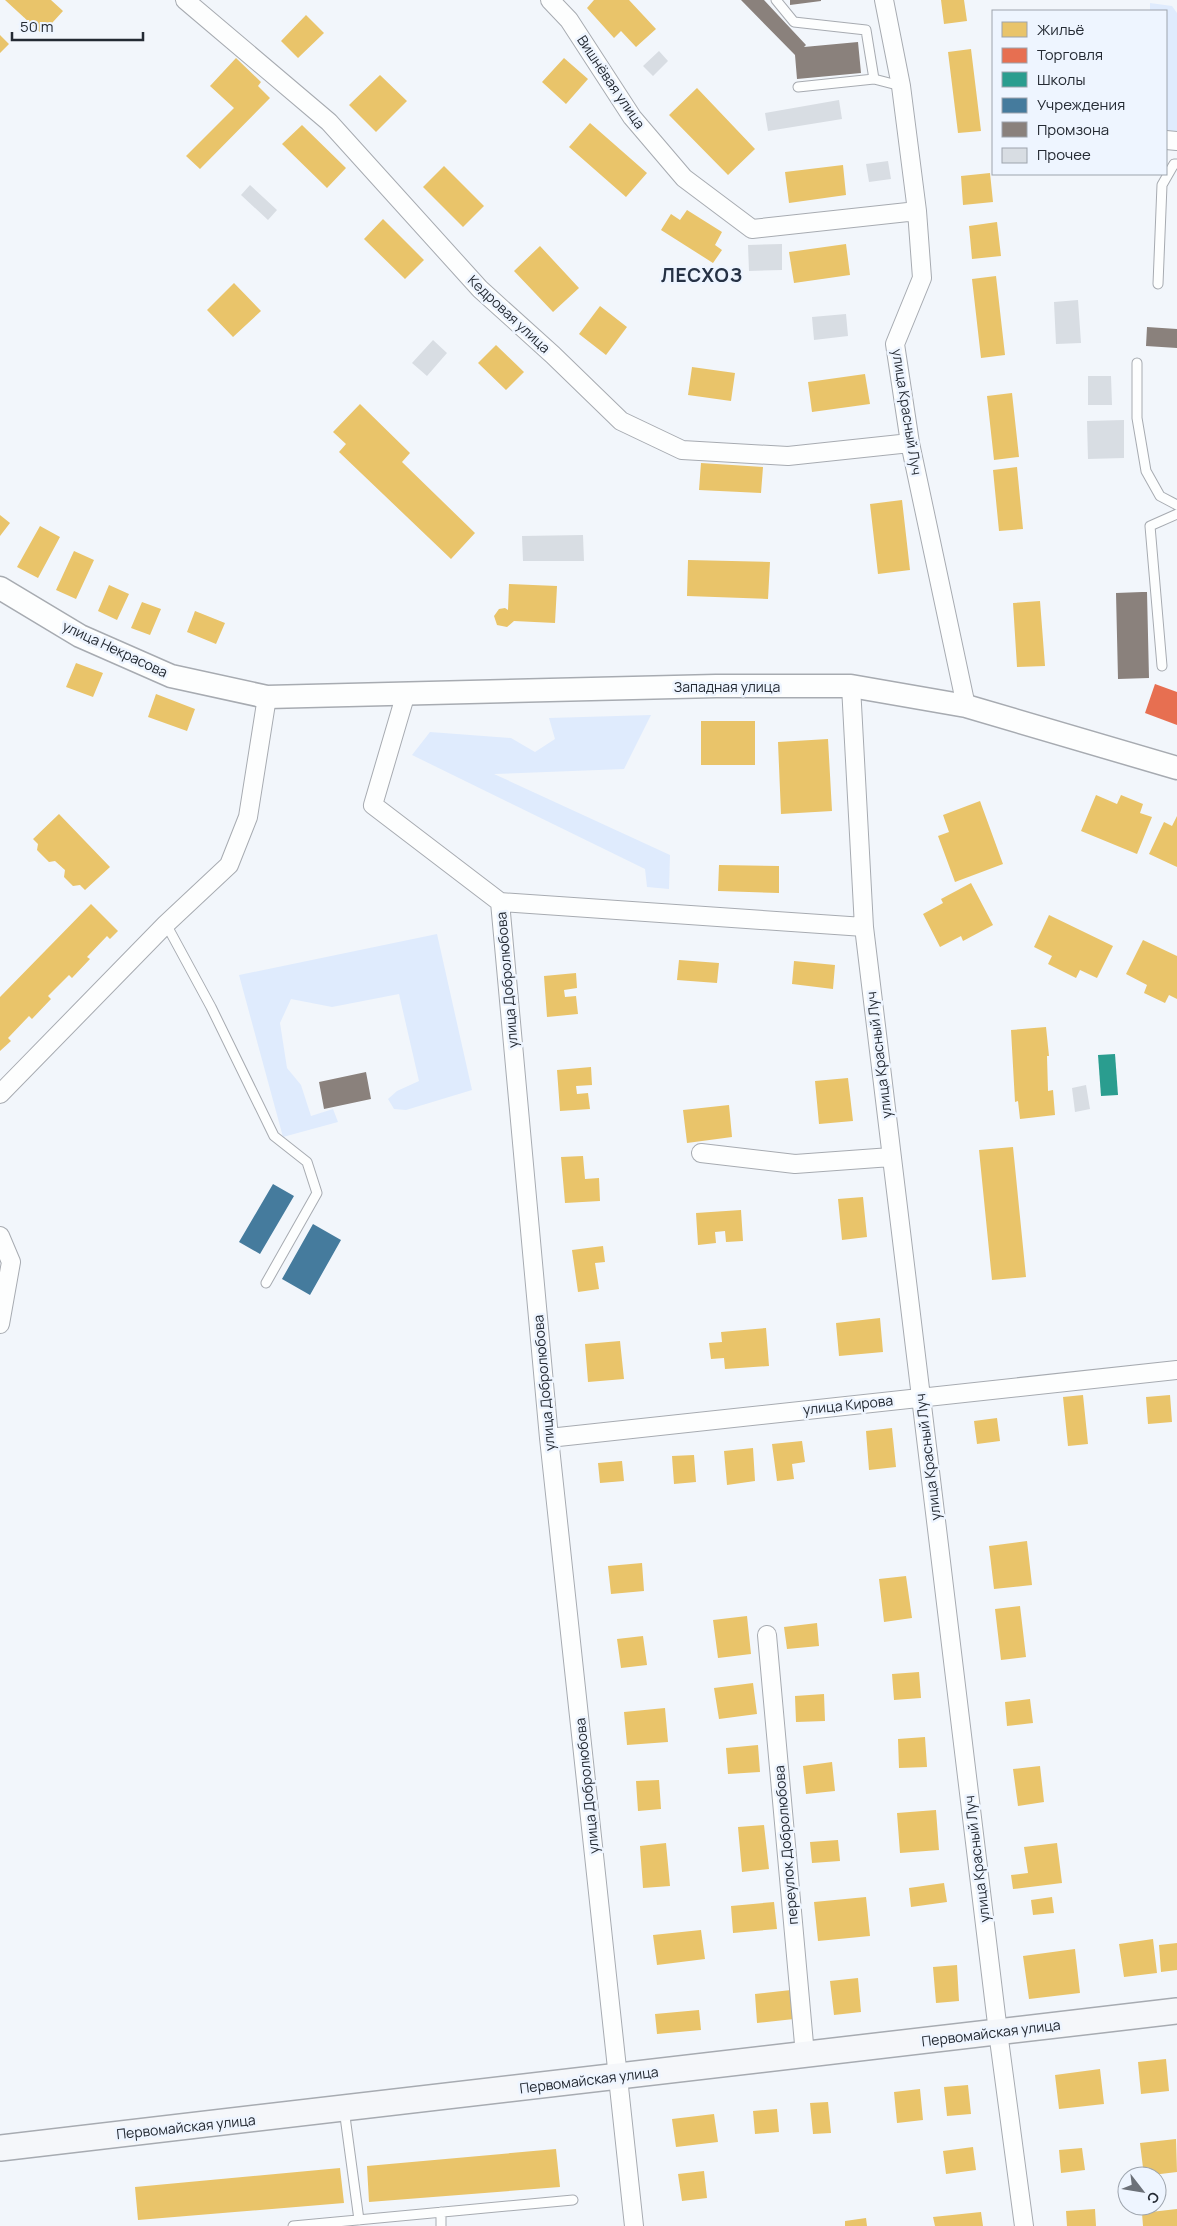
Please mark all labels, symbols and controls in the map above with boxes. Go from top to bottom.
scale bar [12,10,144,42]
legend [992,10,1167,175]
text: 50 m [20,16,54,37]
text: Жильё [1037,19,1085,40]
street label: Вишнёвая улица [573,31,650,132]
text: Торговля [1037,44,1103,65]
text: Школы [1037,69,1085,90]
text: Учреждения [1037,94,1125,115]
text: Промзона [1037,119,1109,140]
text: Прочее [1037,144,1091,165]
district label: ЛЕСХОЗ [661,262,743,288]
street label: Кедровая улица [464,270,555,357]
street label: улица Красный Луч [888,347,927,476]
street label: улица Некрасова [59,616,171,681]
street label: Западная улица [674,677,780,696]
street label: улица Добролюбова [491,911,522,1049]
street label: улица Красный Луч [861,991,896,1120]
street label: улица Добролюбова [528,1314,559,1452]
street label: улица Кирова [802,1390,894,1419]
street label: улица Красный Луч [910,1393,945,1522]
street label: улица Добролюбова [570,1717,603,1855]
street label: переулок Добролюбова [769,1765,802,1925]
street label: улица Красный Луч [959,1795,994,1924]
street label: Первомайская улица [920,2015,1062,2050]
street label: Первомайская улица [518,2062,660,2097]
street label: Первомайская улица [115,2110,257,2143]
north arrow [1117,2166,1167,2216]
text: С [1143,2189,1164,2207]

